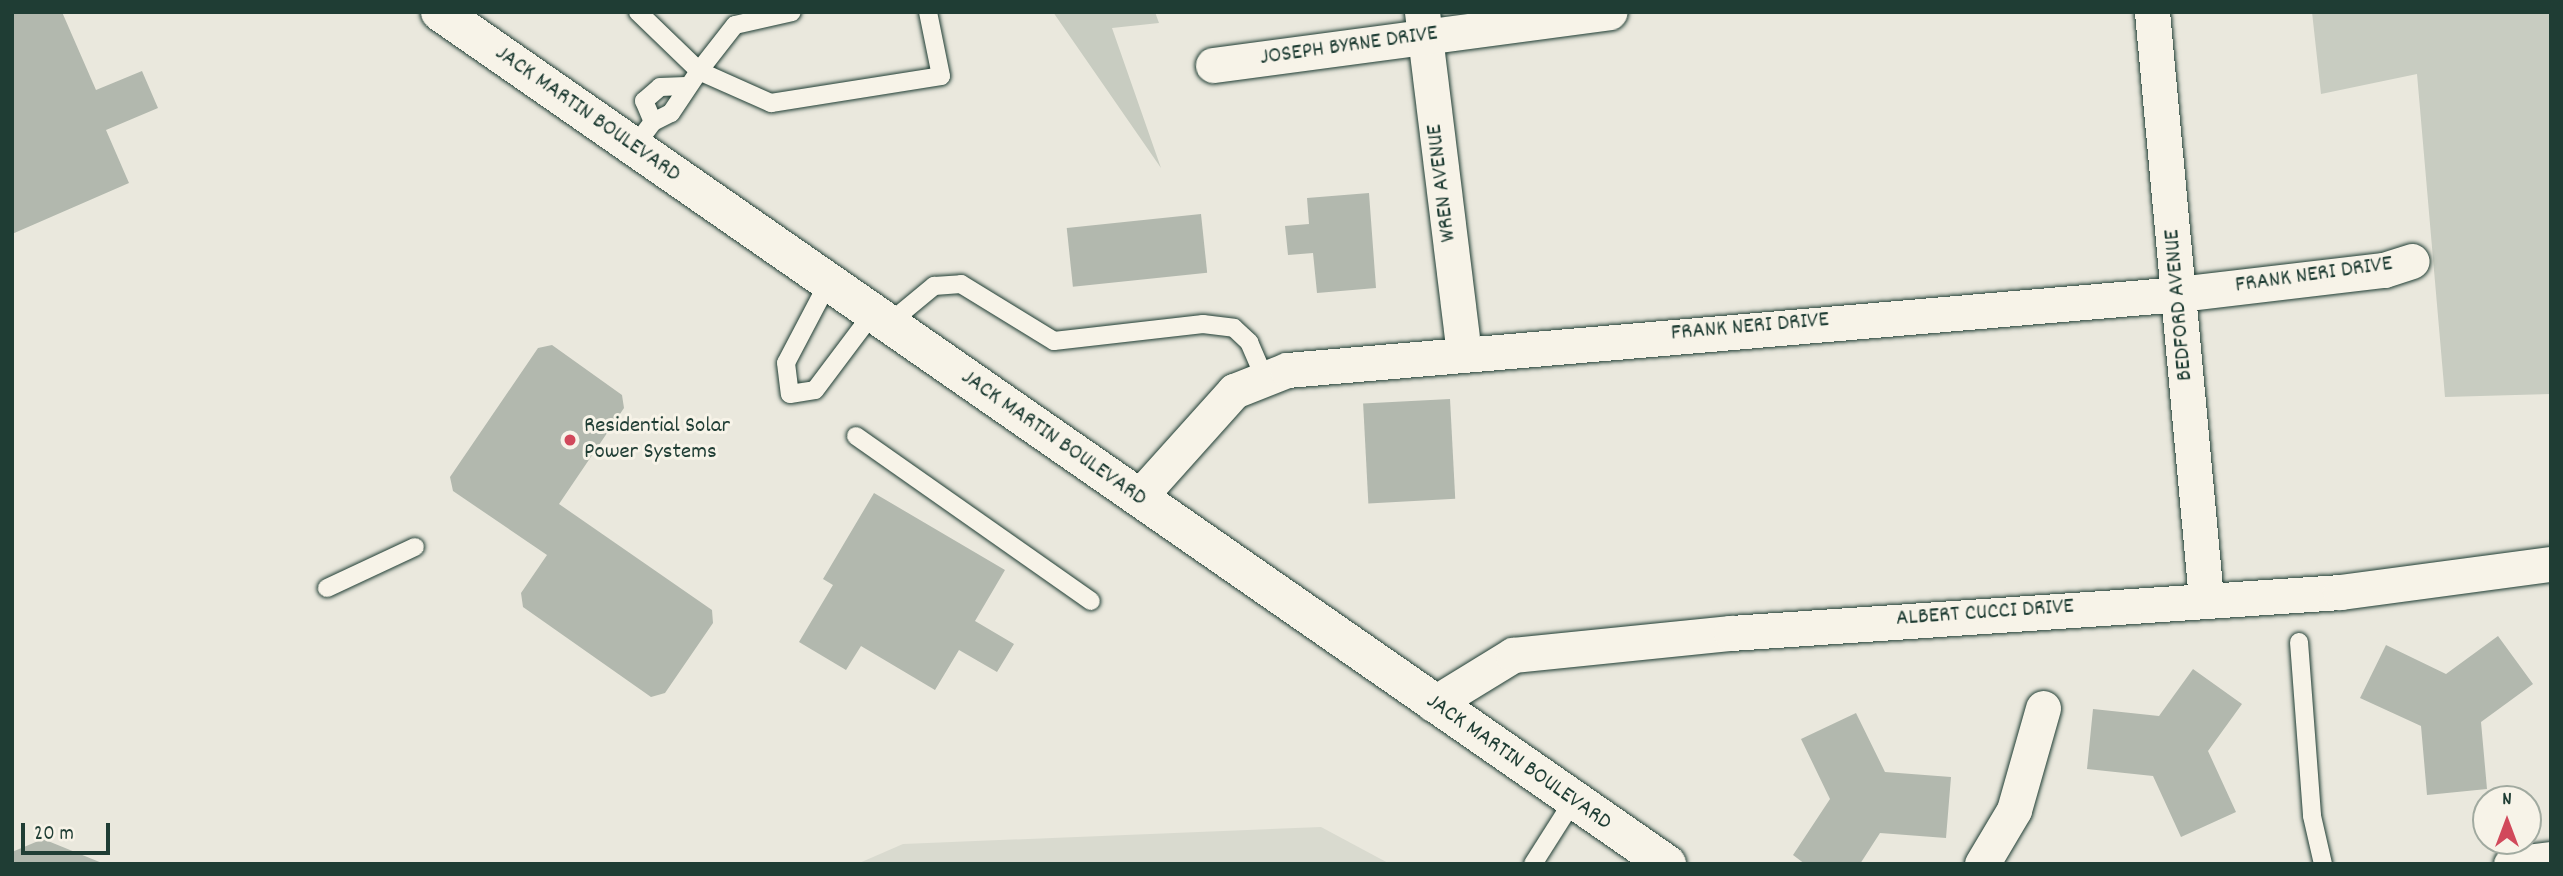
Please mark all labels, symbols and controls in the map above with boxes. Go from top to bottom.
street label: JOSEPH BYRNE DRIVE [1258,21,1440,73]
street label: JACK MARTIN BOULEVARD [489,41,685,189]
street label: WREN AVENUE [1422,123,1464,243]
street label: BEDFORD AVENUE [2160,228,2200,382]
street label: FRANK NERI DRIVE [2234,251,2394,301]
street label: FRANK NERI DRIVE [1670,307,1830,349]
street label: JACK MARTIN BOULEVARD [955,365,1151,513]
place label: Residential Solar Power Systems [584,413,730,467]
marker: Residential Solar Power Systems [562,432,578,448]
street label: ALBERT CUCCI DRIVE [1895,594,2075,634]
street label: JACK MARTIN BOULEVARD [1420,689,1616,837]
north arrow [2472,785,2542,855]
text: N [2502,787,2512,814]
scale bar [24,810,114,854]
text: 20 m [34,820,74,850]

